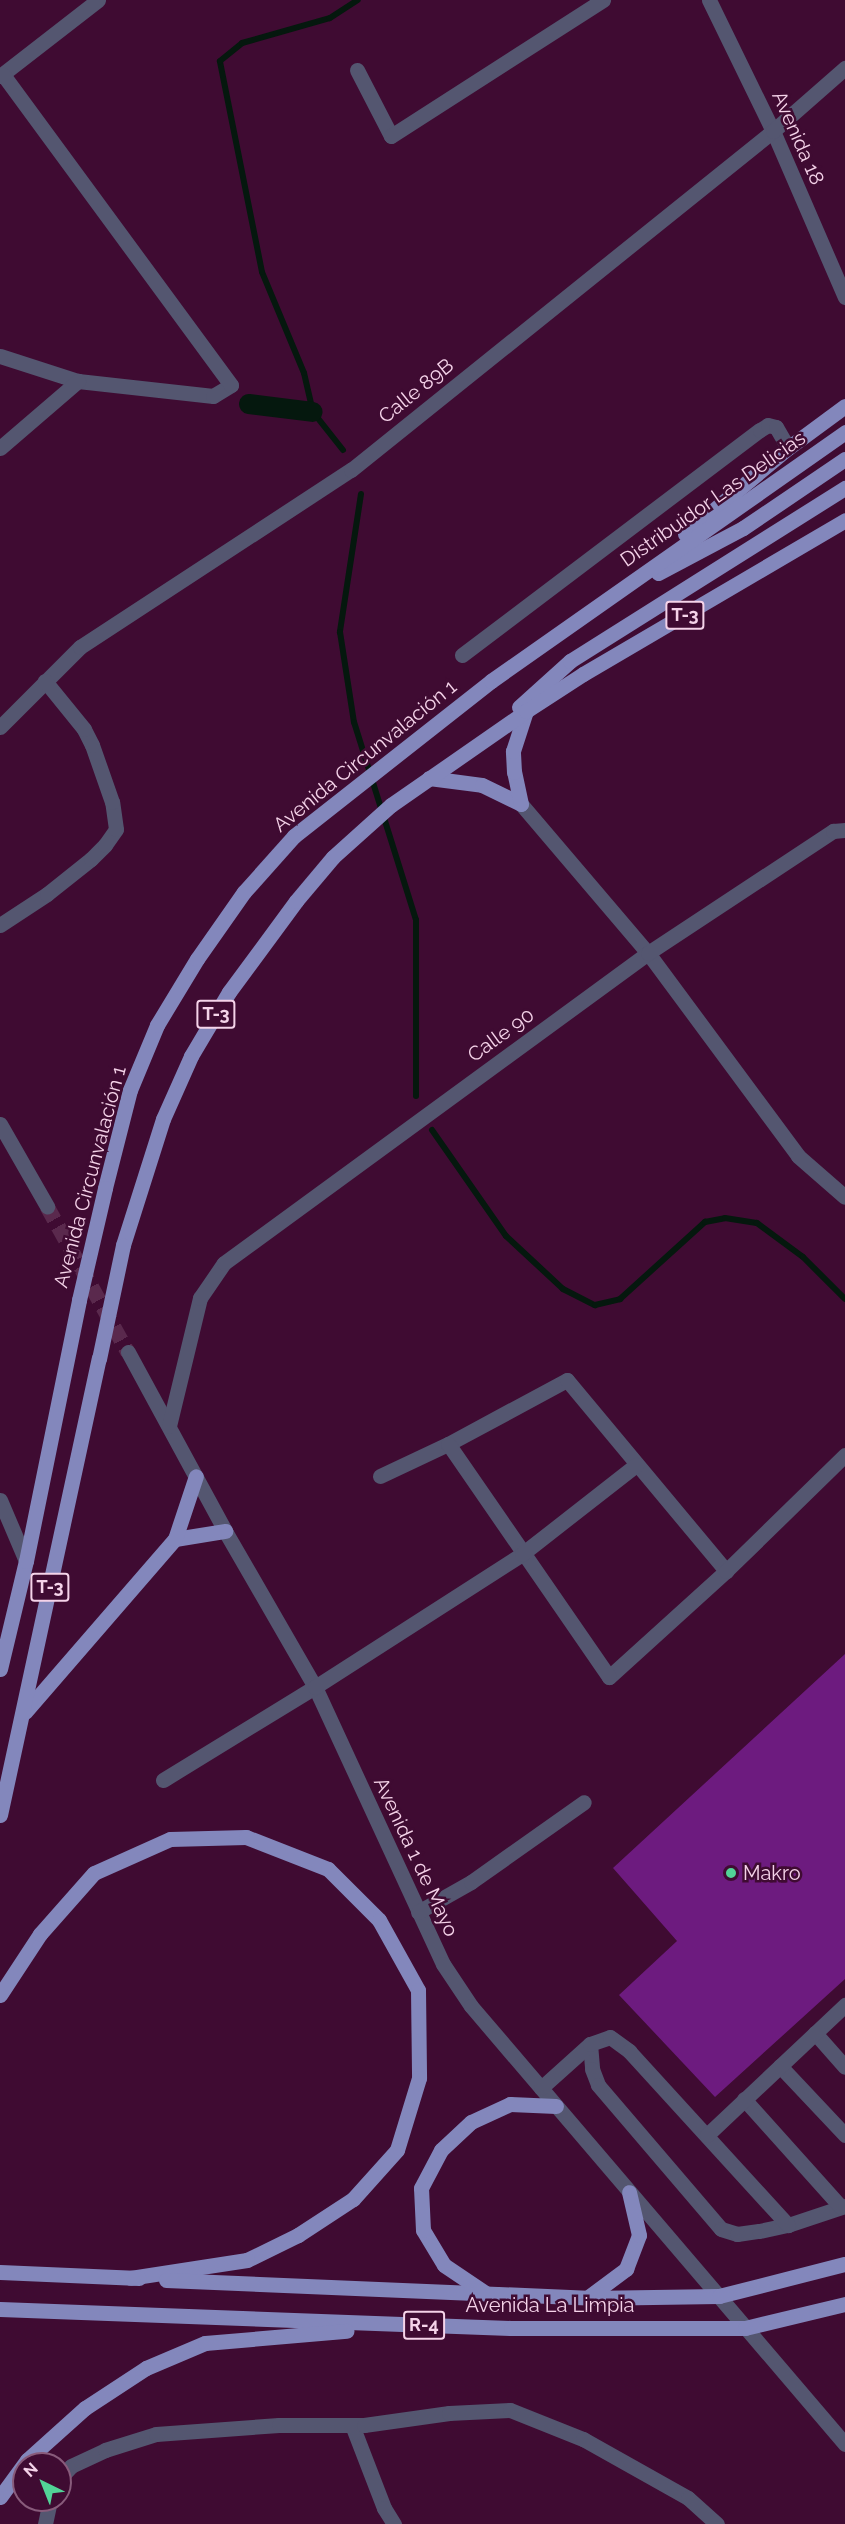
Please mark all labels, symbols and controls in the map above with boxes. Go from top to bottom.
street label: Avenida 18 [767,88,829,188]
street label: Calle 89B [374,354,458,428]
street label: Distribuidor Las Delicias [616,426,810,572]
road number: T-3 [664,600,706,630]
street label: Avenida Circunvalación 1 [269,675,461,837]
road number: T-3 [195,999,237,1029]
street label: Calle 90 [463,1003,539,1067]
street label: Avenida Circunvalación 1 [49,1063,131,1291]
road number: T-3 [29,1572,71,1602]
street label: Avenida 1 de Mayo [369,1774,463,1940]
place label: Makro [743,1861,801,1885]
marker: Makro [724,1866,738,1880]
street label: Avenida La Limpia [465,2293,635,2317]
road number: R-4 [403,2310,445,2340]
north arrow [12,2452,72,2512]
text: N [20,2459,42,2481]

